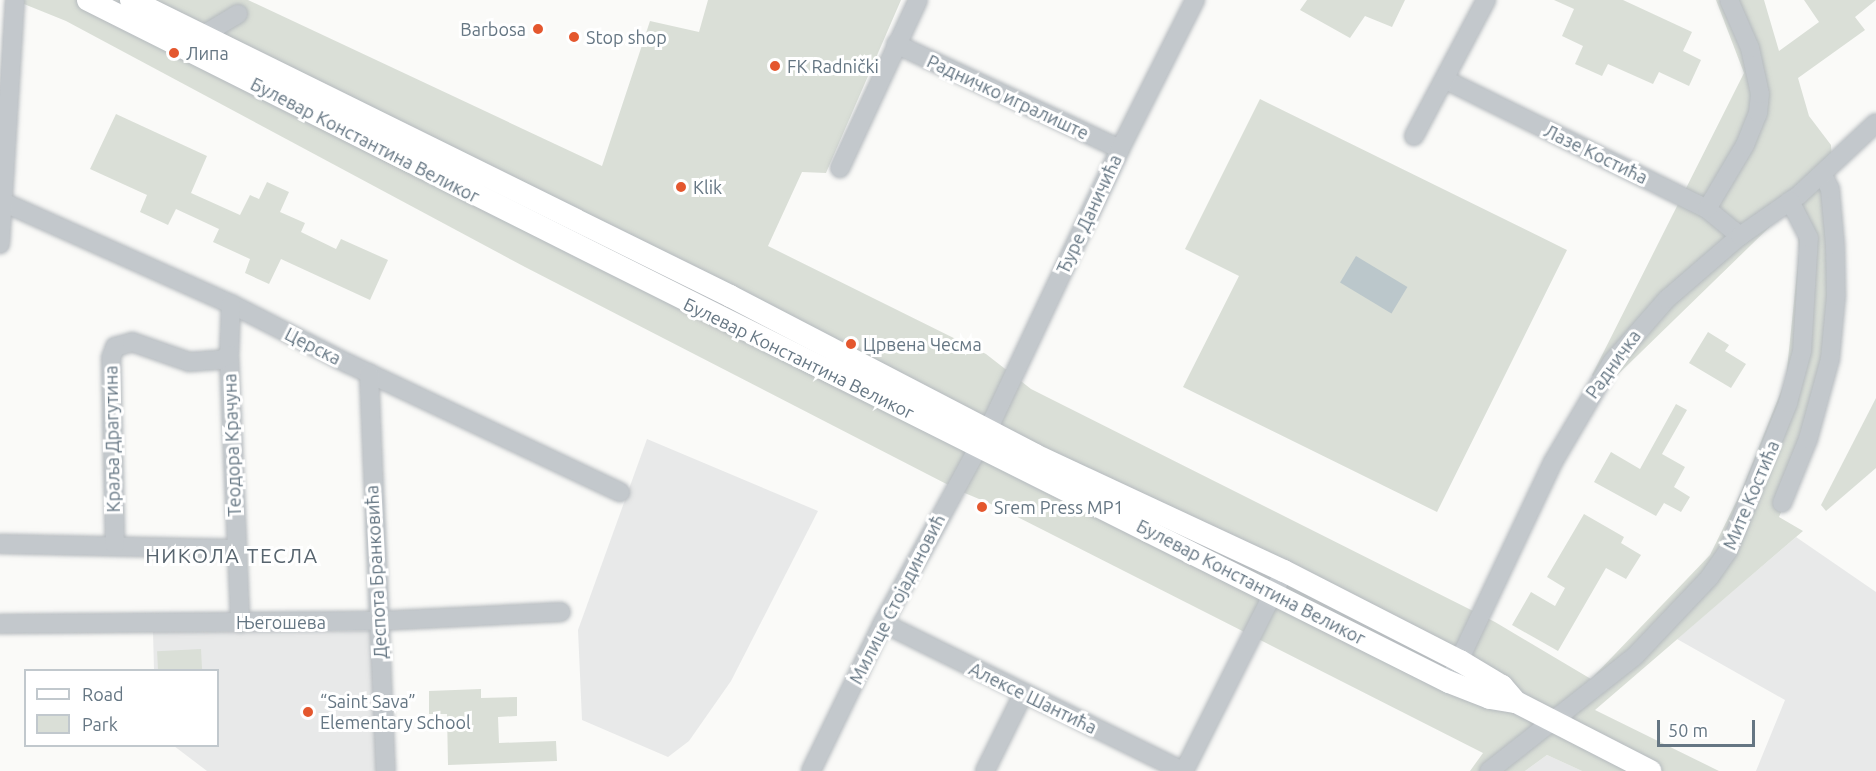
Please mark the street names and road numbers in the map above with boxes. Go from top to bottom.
street label: Радничко игралиште [924,50,1092,144]
street label: Булевар Константина Великог [247,73,483,207]
street label: Лазе Костића [1541,120,1651,188]
street label: Ђуре Даничића [1052,151,1126,277]
street label: Булевар Константина Великог [680,293,918,423]
street label: Церска [281,323,345,369]
street label: Радничка [1581,325,1645,403]
street label: Краља Драгутина [100,365,124,513]
street label: Теодора Крачуна [219,373,245,517]
street label: Мите Костића [1718,437,1784,553]
street label: Деспота Бранковића [361,485,391,659]
street label: Милице Стојадиновић [845,510,949,688]
street label: Булевар Константина Великог [1133,515,1369,649]
street label: Његошева [236,611,326,633]
street label: Алексе Шантића [966,658,1100,738]

